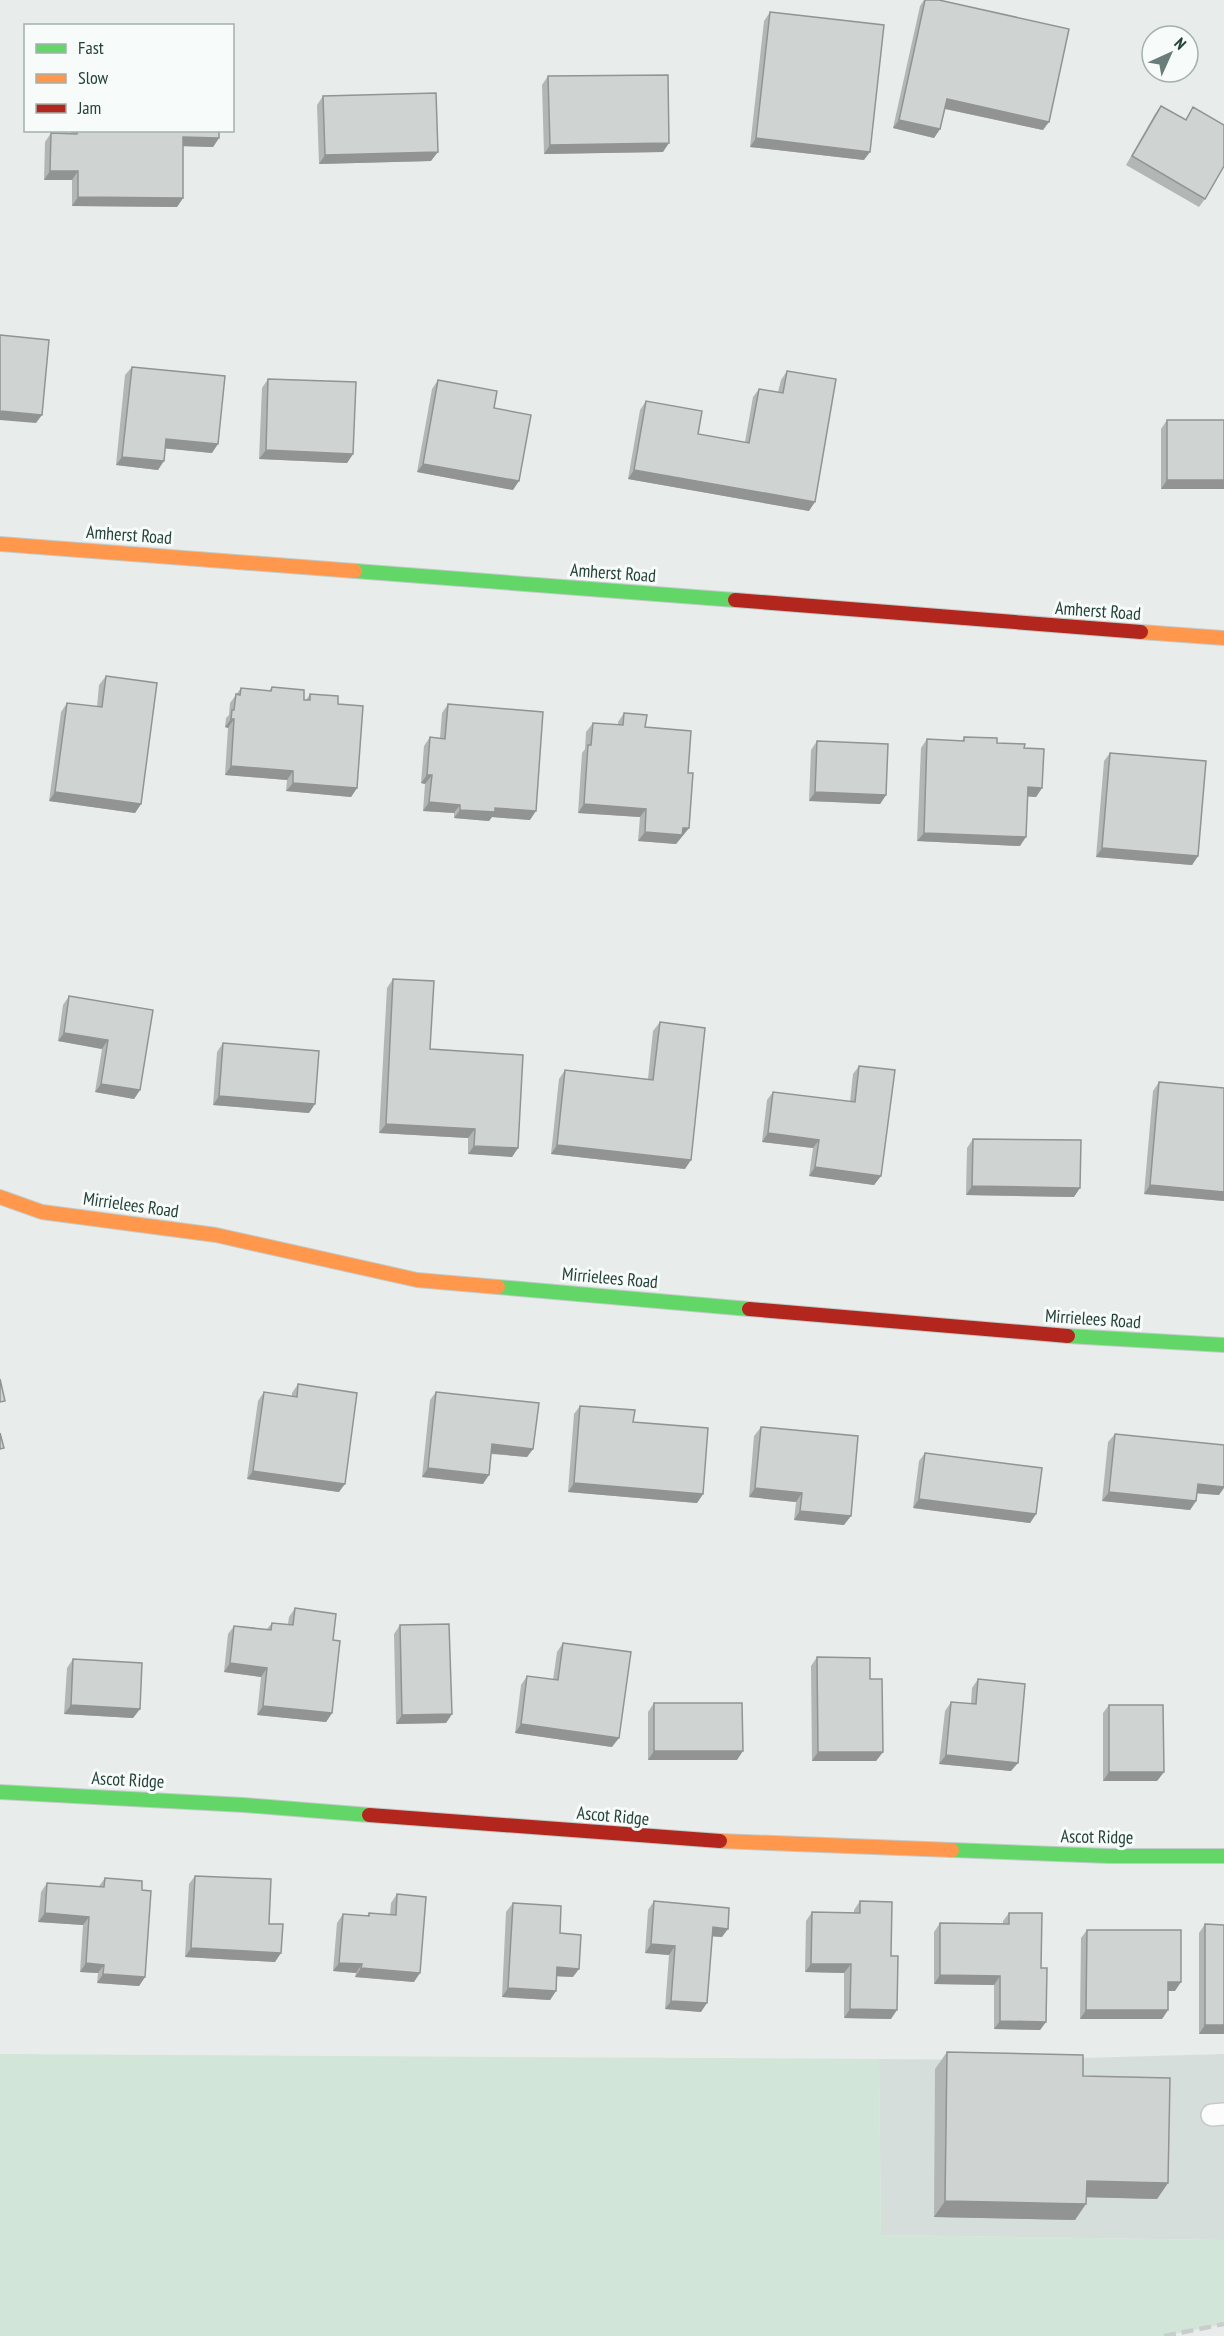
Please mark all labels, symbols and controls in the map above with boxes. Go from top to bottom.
legend [24,24,234,132]
north arrow [1140,24,1200,84]
text: N [1170,33,1191,54]
text: Fast [78,36,104,59]
text: Slow [78,66,109,89]
text: Jam [77,96,101,119]
street label: Amherst Road [85,520,173,549]
street label: Amherst Road [569,558,657,587]
street label: Amherst Road [1054,596,1142,625]
street label: Mirrielees Road [82,1186,180,1223]
street label: Mirrielees Road [561,1262,659,1293]
street label: Mirrielees Road [1044,1304,1142,1333]
street label: Ascot Ridge [91,1766,165,1793]
street label: Ascot Ridge [576,1801,650,1830]
street label: Ascot Ridge [1060,1824,1134,1849]

